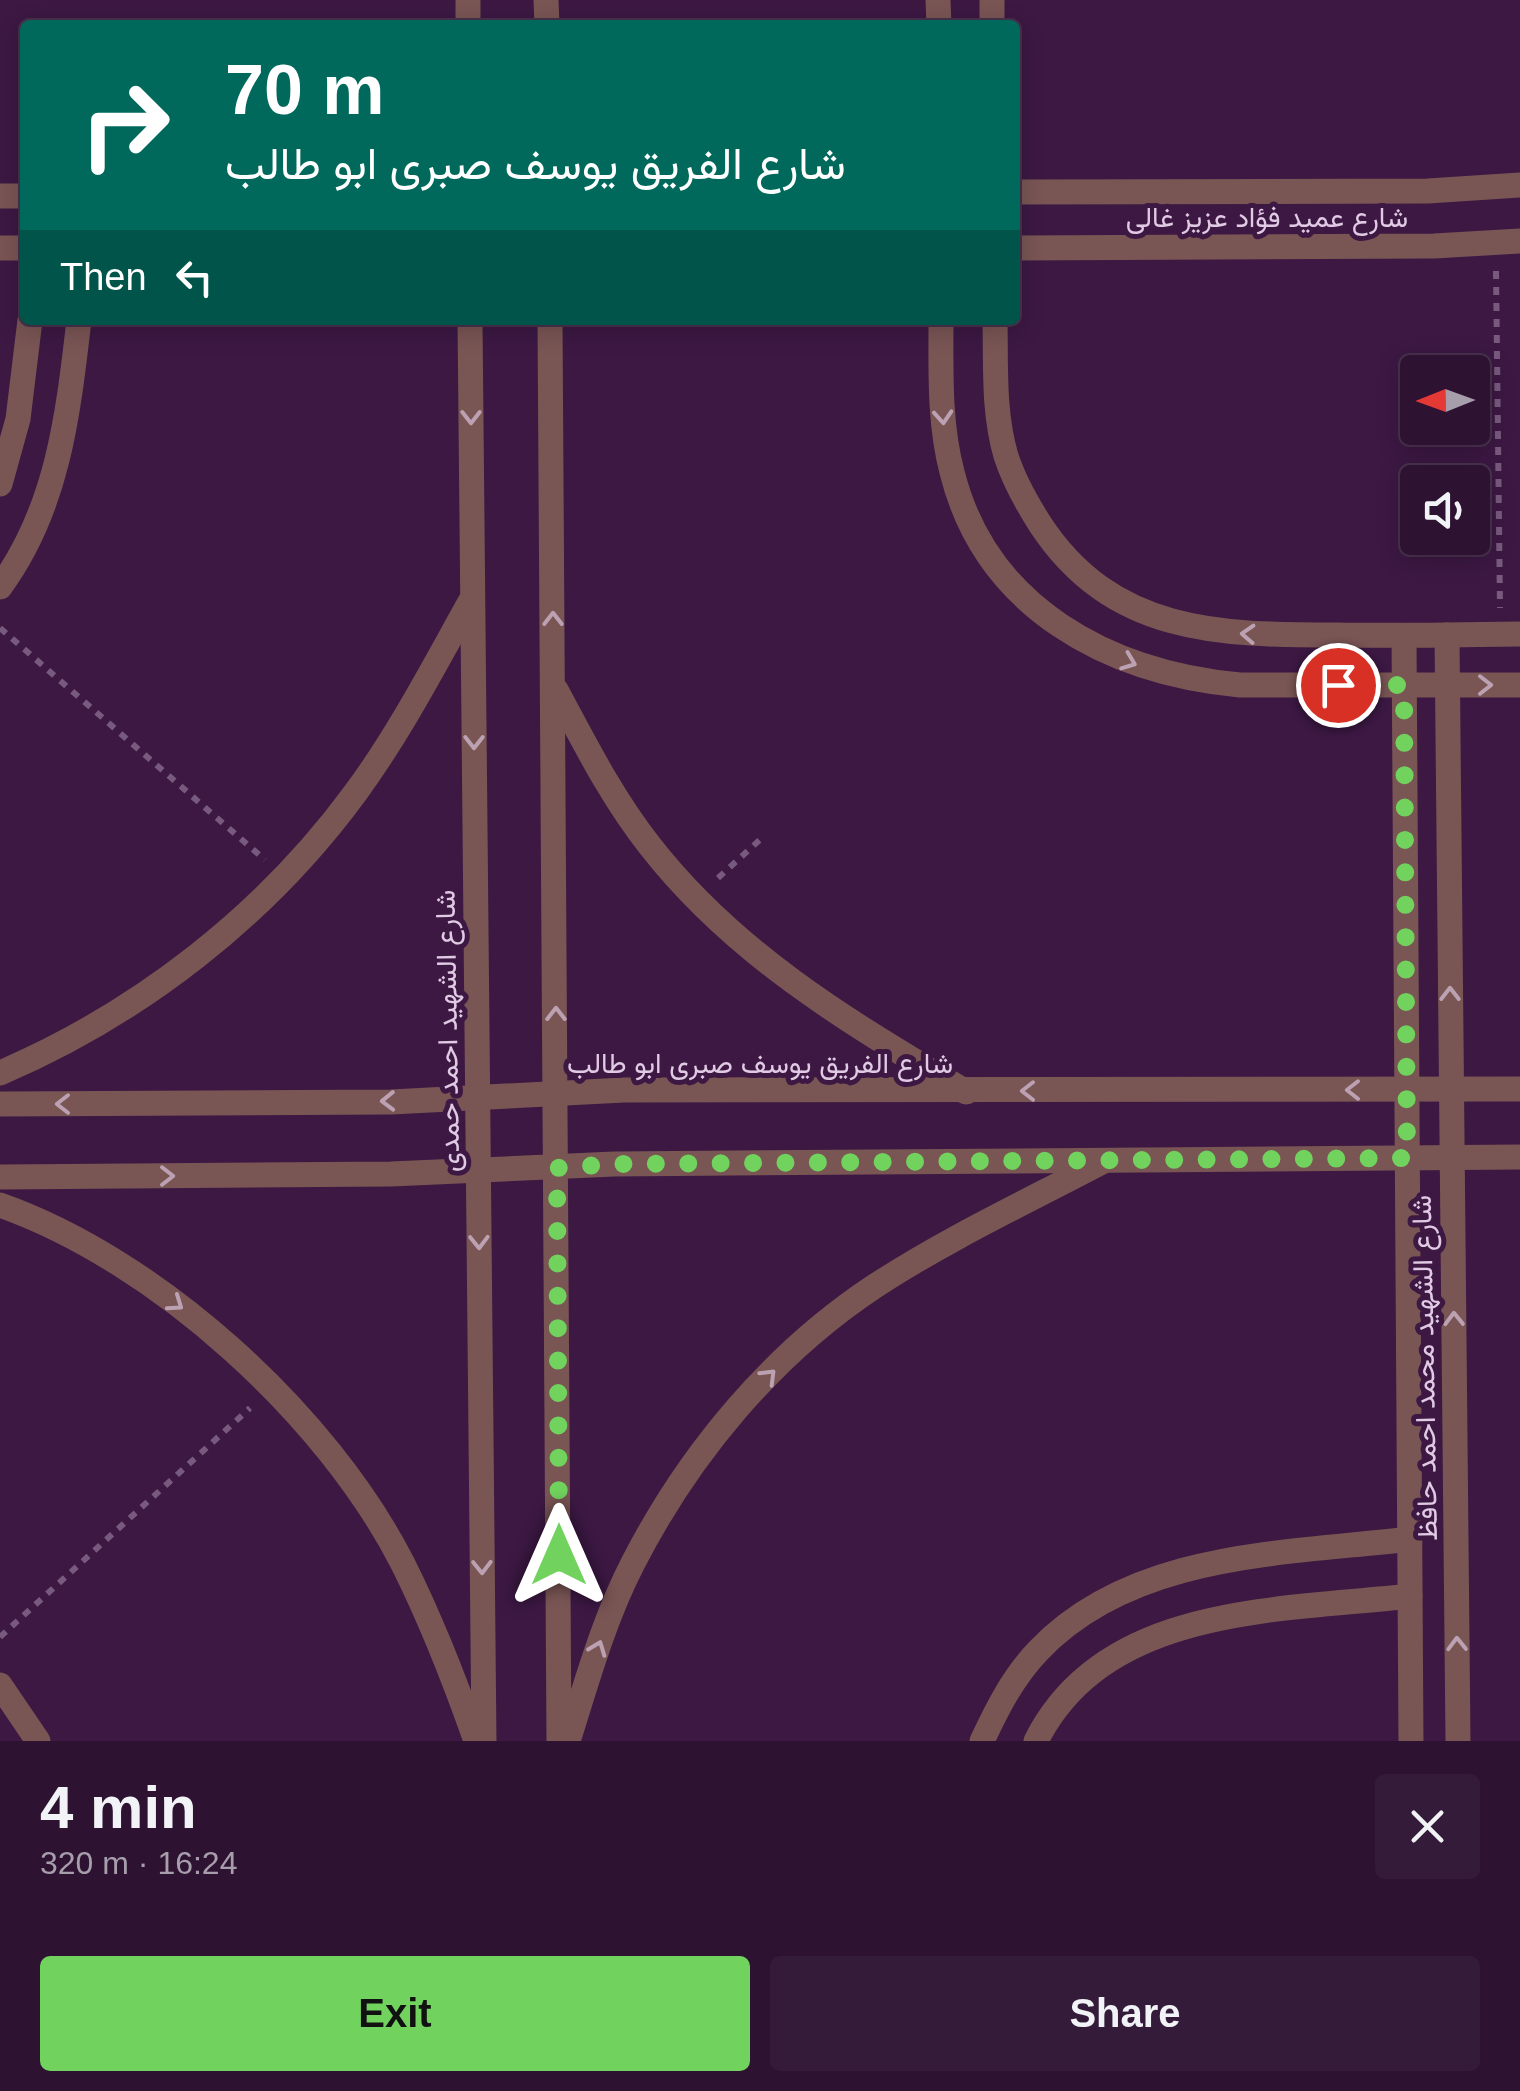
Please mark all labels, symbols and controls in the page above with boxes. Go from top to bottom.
text: 70 m [225,51,385,129]
icon: right [60,60,190,190]
text: شارع الفريق يوسف صبرى ابو طالب [225,138,846,189]
street label: شارع عميد فؤاد عزيز غالى [1126,202,1408,236]
icon: left [167,250,222,305]
text: Then [60,256,147,298]
north arrow [1400,355,1490,445]
map controls [1400,355,1490,555]
one-way arrow [460,410,482,426]
one-way arrow [932,410,953,426]
button: sound [1400,465,1490,555]
one-way arrow [542,610,564,626]
one-way arrow [1239,624,1255,645]
pin [1296,643,1381,728]
one-way arrow [1119,650,1136,670]
icon: arrive [1311,658,1366,713]
one-way arrow [1478,674,1494,696]
one-way arrow [463,736,485,751]
street label: شارع الشهيد احمد حمدى [430,889,468,1172]
one-way arrow [1439,985,1461,1000]
one-way arrow [545,1005,567,1020]
street label: شارع الفريق يوسف صبرى ابو طالب [567,1048,953,1082]
one-way arrow [1344,1079,1360,1101]
one-way arrow [1019,1080,1034,1102]
one-way arrow [379,1091,395,1112]
one-way arrow [54,1093,70,1115]
one-way arrow [160,1165,176,1187]
street label: شارع الشهيد محمد احمد حافظ [1406,1195,1446,1541]
one-way arrow [468,1235,489,1251]
one-way arrow [164,1292,183,1310]
one-way arrow [1443,1310,1465,1326]
one-way arrow [757,1369,775,1387]
position arrow [507,1503,611,1607]
one-way arrow [471,1560,493,1576]
one-way arrow [1446,1635,1468,1650]
one-way arrow [586,1641,607,1658]
text: 4 min [40,1774,197,1841]
button: close [1375,1774,1480,1879]
text: 320 m · 16:24 [40,1845,237,1881]
button: Exit [40,1956,750,2071]
button: Share [770,1956,1480,2071]

